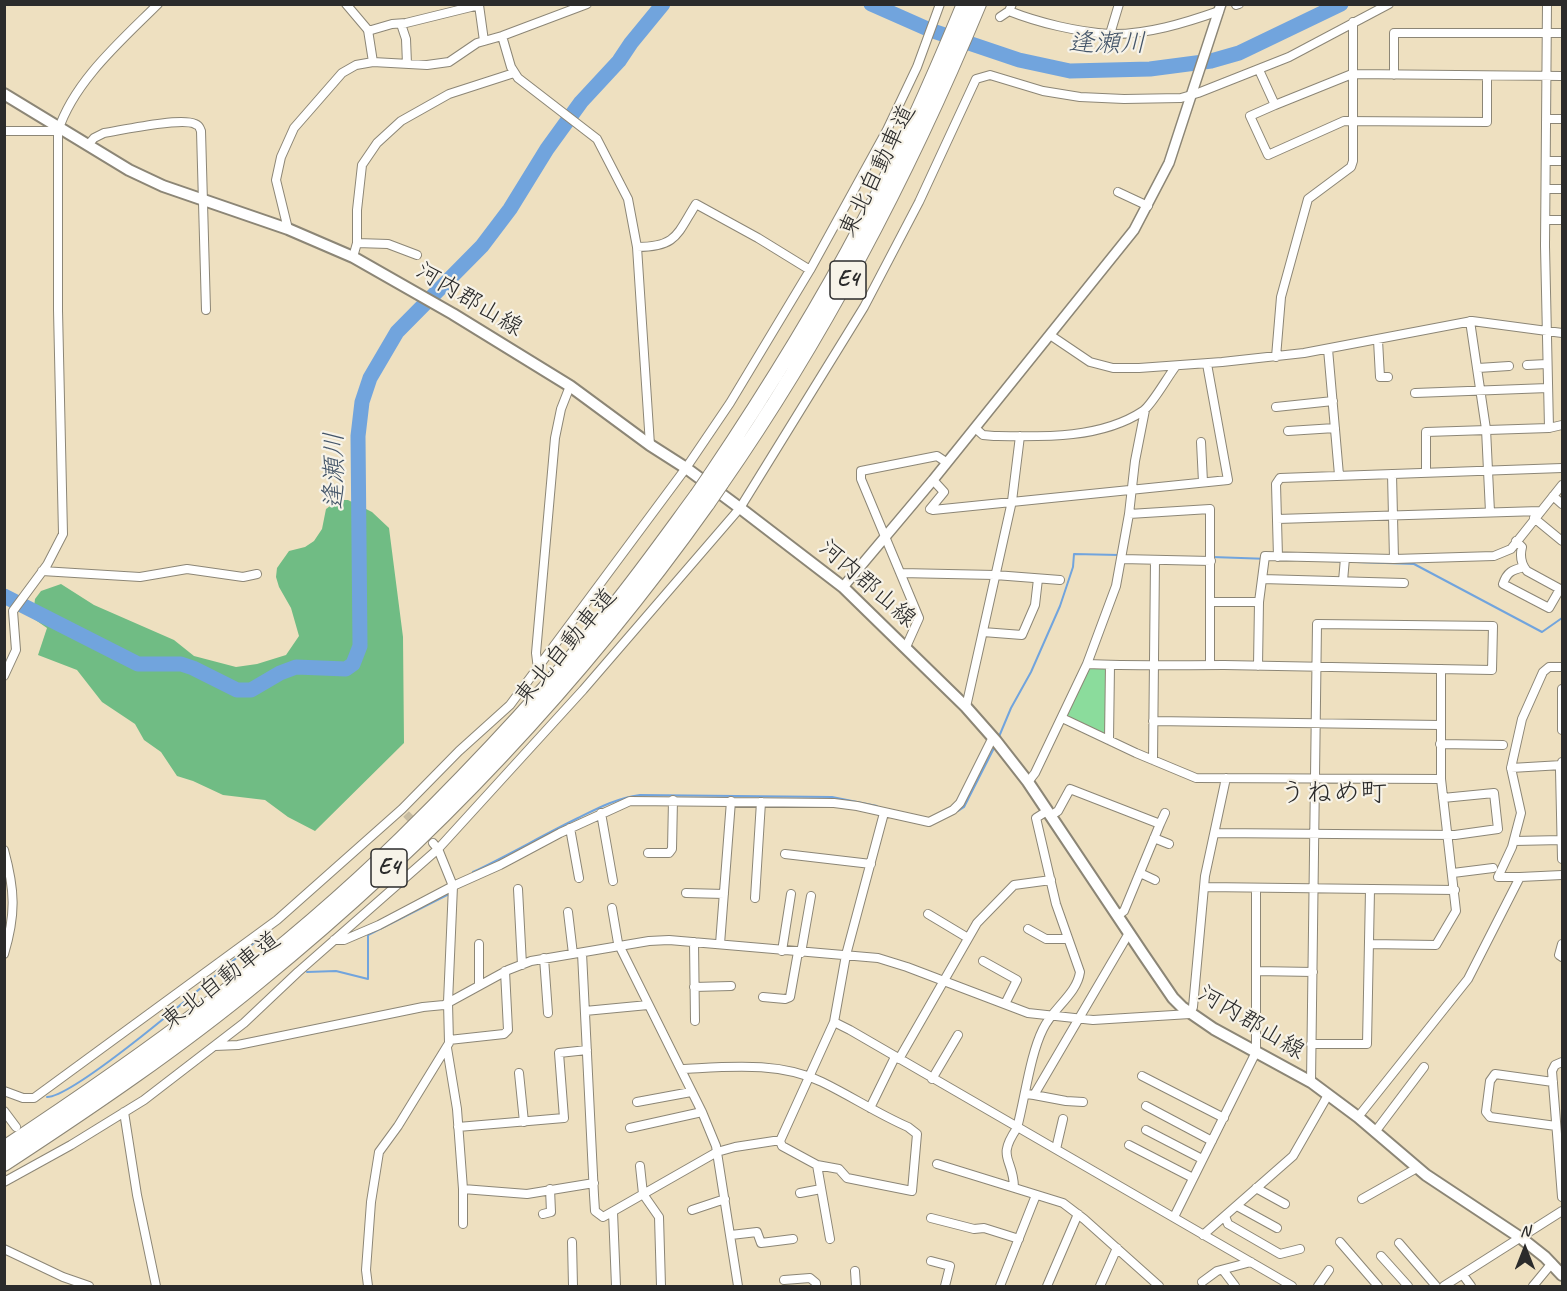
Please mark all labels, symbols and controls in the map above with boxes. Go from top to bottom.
water label: 逢瀬川 [1068,28,1146,60]
street label: 東北自動車道 [833,100,923,242]
street label: 河内郡山線 [410,257,528,343]
road number: E4 [830,261,866,299]
water label: 逢瀬川 [319,432,351,510]
street label: 河内郡山線 [812,534,922,634]
street label: 東北自動車道 [509,583,623,711]
district label: うねめ町 [1279,778,1387,810]
road number: E4 [371,849,407,887]
street label: 東北自動車道 [155,925,287,1037]
street label: 河内郡山線 [1192,980,1310,1066]
north arrow [1495,1219,1555,1279]
text: N [1520,1221,1530,1241]

